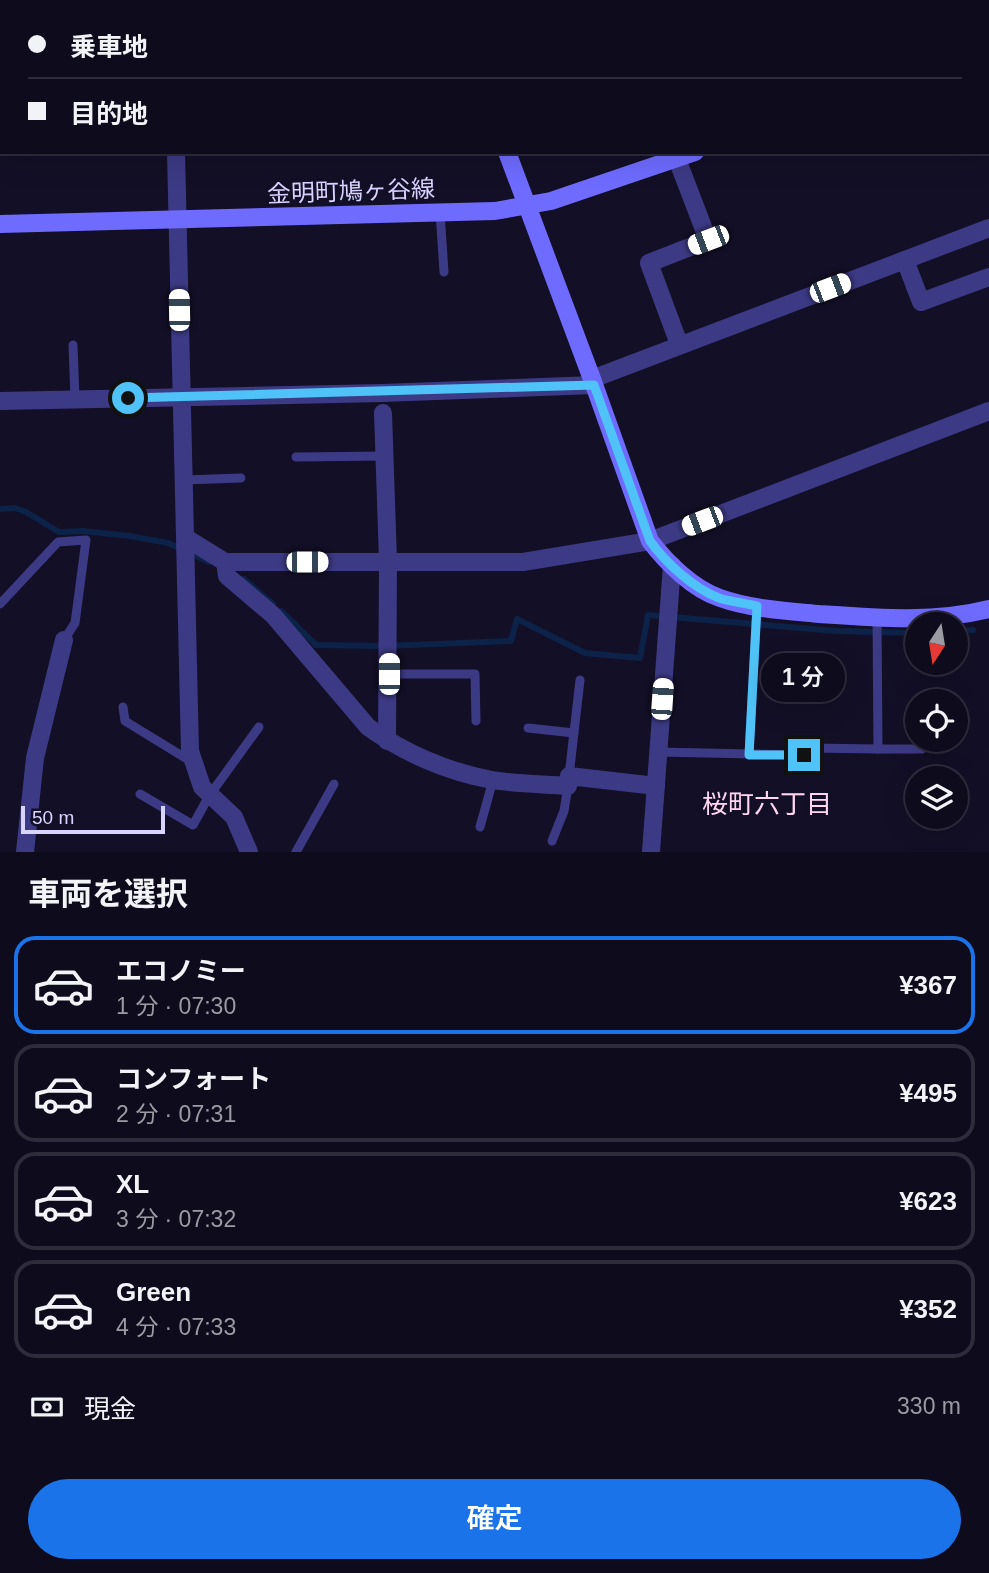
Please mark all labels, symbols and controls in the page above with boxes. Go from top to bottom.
text: 乗車地 [70,32,148,62]
text: 目的地 [70,99,148,129]
street label: 金明町鳩ヶ谷線 [267,175,435,207]
car [685,223,732,257]
car [807,271,854,305]
car [169,289,190,331]
route start [112,382,144,414]
car [679,504,726,538]
car [287,552,329,573]
north arrow [905,612,968,676]
map controls [905,612,968,829]
car [379,653,400,695]
callout: 1 分 [762,654,846,702]
text: 1 分 [782,664,824,690]
car [651,677,674,721]
button: locate [905,689,968,752]
route end [788,739,820,771]
button: layers [905,766,968,829]
district label: 桜町六丁目 [702,789,832,819]
scale bar [21,803,164,835]
text: 50 m [32,807,74,828]
text: 車両を選択 [28,876,188,912]
icon: car [32,954,95,1017]
text: エコノミー [116,956,246,986]
text: ¥367 [899,970,957,1000]
text: 1 分 · 07:30 [116,993,236,1019]
icon: car [32,1062,95,1125]
text: コンフォート [116,1064,271,1094]
text: ¥495 [899,1078,957,1108]
text: 2 分 · 07:31 [116,1101,236,1127]
text: XL [116,1169,149,1199]
icon: car [32,1170,95,1233]
text: ¥623 [899,1186,957,1216]
text: 3 分 · 07:32 [116,1206,236,1232]
text: Green [116,1277,191,1307]
icon: car [32,1278,95,1341]
text: ¥352 [899,1294,957,1324]
text: 4 分 · 07:33 [116,1314,236,1340]
icon: cash [28,1388,66,1426]
text: 330 m [897,1393,961,1419]
text: 現金 [84,1394,136,1424]
button: 確定 [28,1479,961,1559]

